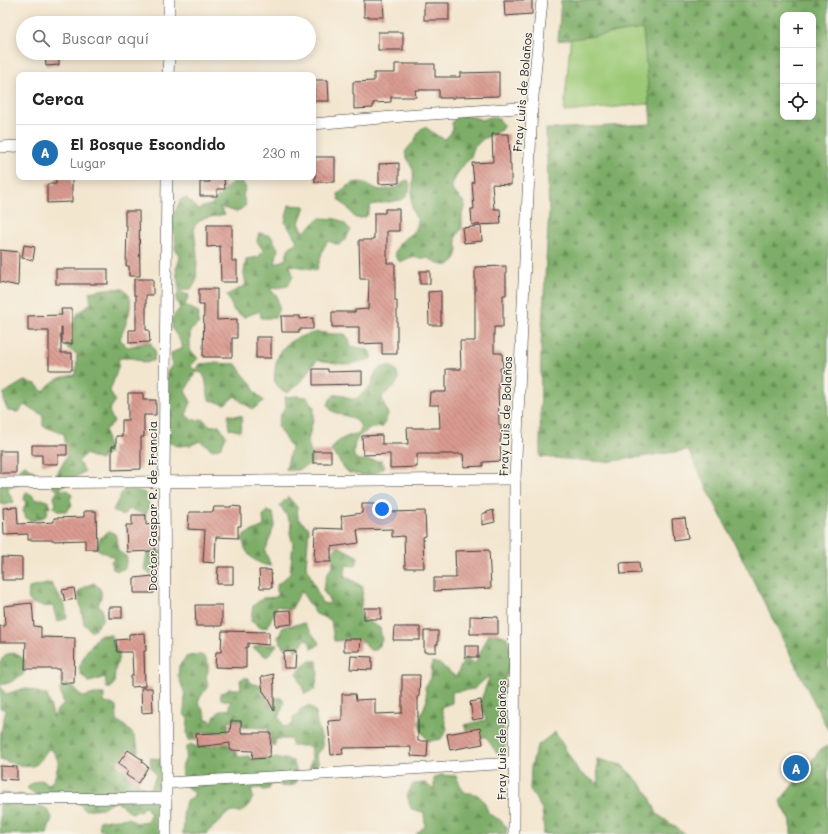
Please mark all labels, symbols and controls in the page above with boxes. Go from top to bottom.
map controls [780,12,816,120]
button: + [780,12,816,48]
search box [16,16,316,60]
icon: search [30,27,52,49]
text: Buscar aquí [62,28,149,48]
street label: Fray Luis de Bolaños [509,31,535,153]
button: − [780,48,816,84]
button: locate [780,84,816,120]
text: Cerca [32,87,84,109]
text: El Bosque Escondido [70,134,225,154]
text: A [40,144,50,161]
text: 230 m [263,144,300,161]
text: Lugar [70,154,106,171]
street label: Fray Luis de Bolaños [495,356,515,476]
street label: Doctor Gaspar R. de Francia [144,421,160,591]
your location [372,499,392,519]
street label: Fray Luis de Bolaños [493,680,509,800]
pin: A [783,753,809,783]

